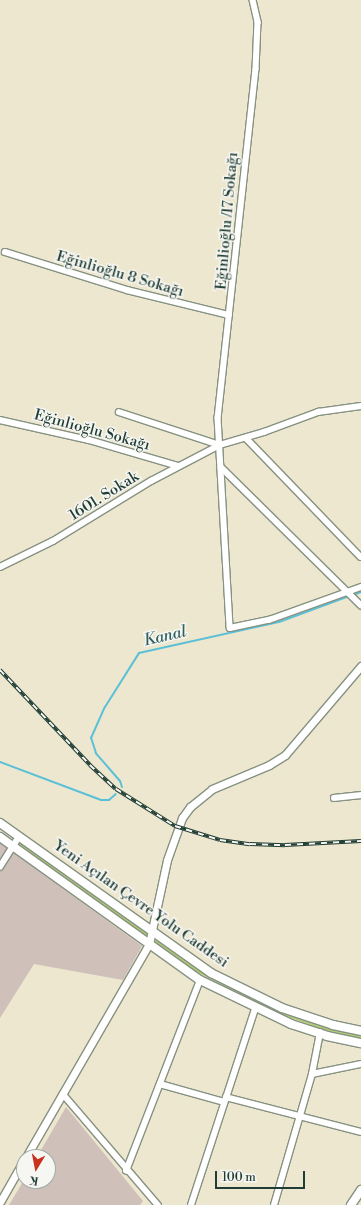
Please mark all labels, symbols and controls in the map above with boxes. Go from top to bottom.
street label: Eğinlioğlu /17 Sokağı [212,151,242,291]
street label: Eğinlioğlu 8 Sokağı [54,247,186,301]
street label: Eğinlioğlu Sokağı [32,406,152,454]
street label: 1601. Sokak [66,468,142,524]
water label: Kanal [142,622,188,650]
street label: Yeni Açılan Çevre Yolu Caddesi [50,837,232,971]
north arrow [16,1149,56,1189]
scale bar [217,1163,307,1189]
text: 100 m [222,1170,256,1185]
text: K [28,1172,40,1188]

